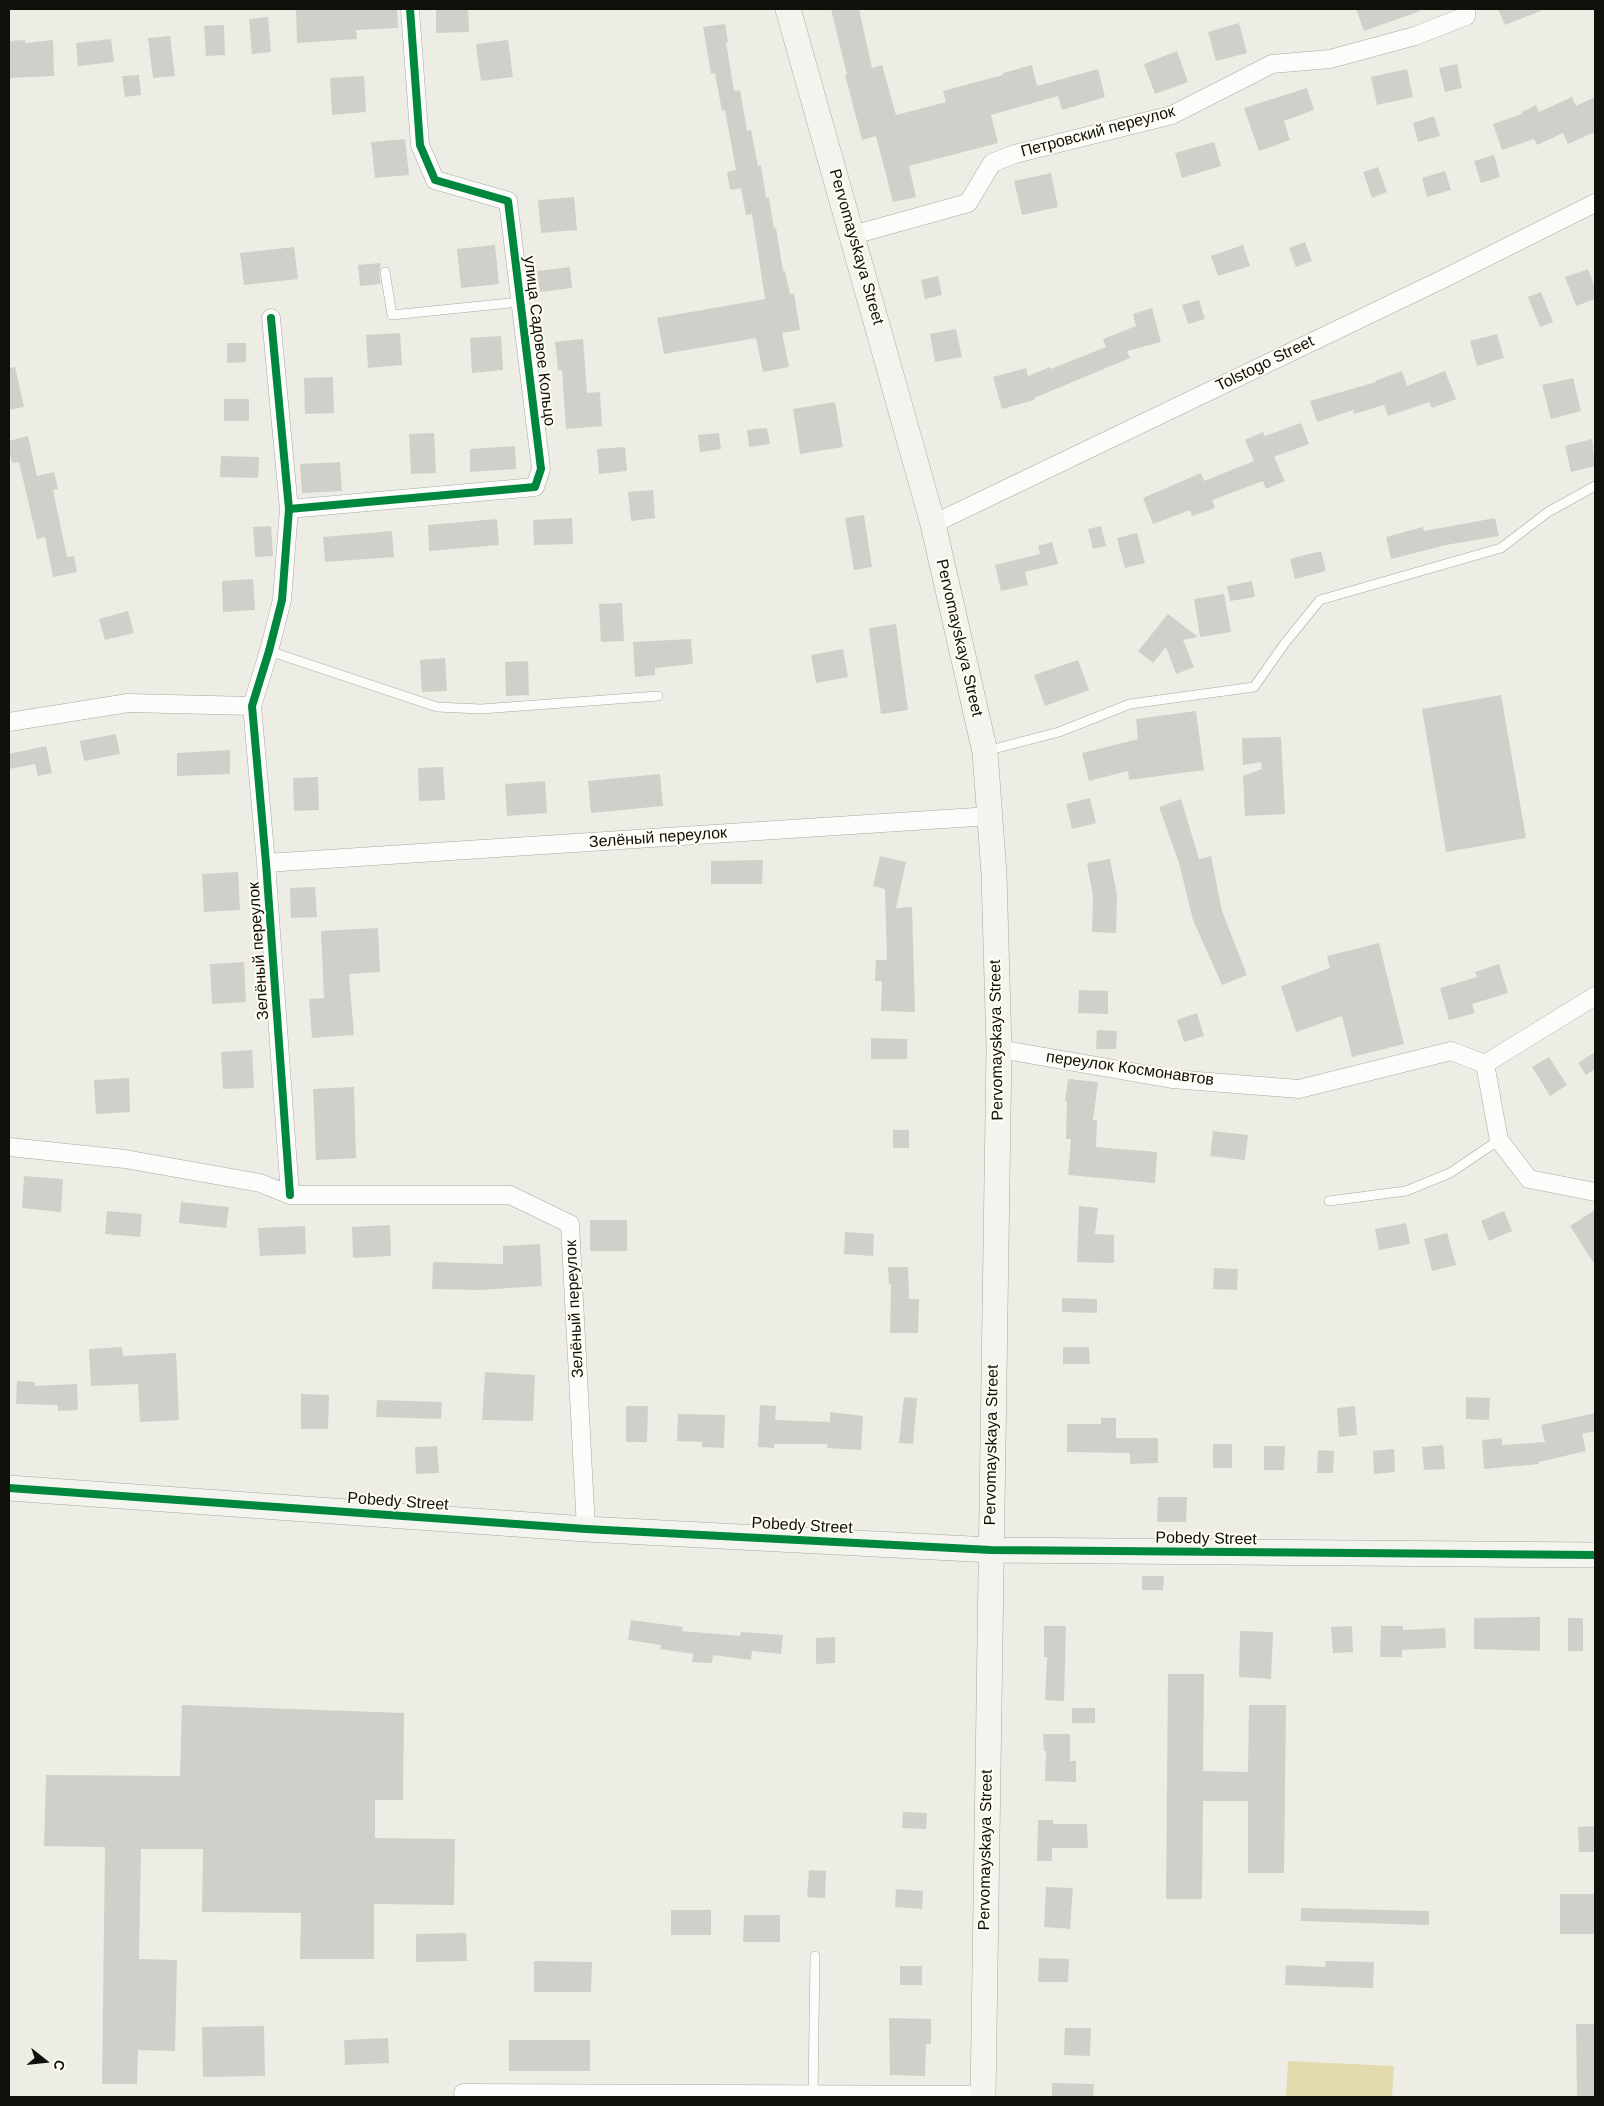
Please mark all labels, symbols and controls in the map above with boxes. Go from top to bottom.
street label: Петровский переулок [1019,102,1177,162]
street label: Pervomayskaya Street [825,167,887,327]
street label: улица Садовое Кольцо [519,255,559,427]
street label: Tolstogo Street [1213,332,1317,396]
street label: Pervomayskaya Street [932,557,986,719]
street label: Зелёный переулок [588,824,728,852]
street label: Зелёный переулок [245,881,273,1021]
street label: Pervomayskaya Street [986,959,1008,1121]
street label: переулок Космонавтов [1045,1048,1215,1090]
street label: Зелёный переулок [562,1239,588,1379]
street label: Pervomayskaya Street [981,1364,1003,1526]
street label: Pobedy Street [347,1489,449,1515]
street label: Pobedy Street [751,1514,853,1538]
street label: Pobedy Street [1155,1529,1257,1549]
street label: Pervomayskaya Street [975,1769,997,1931]
north arrow [20,2036,70,2086]
text: С [50,2058,69,2072]

